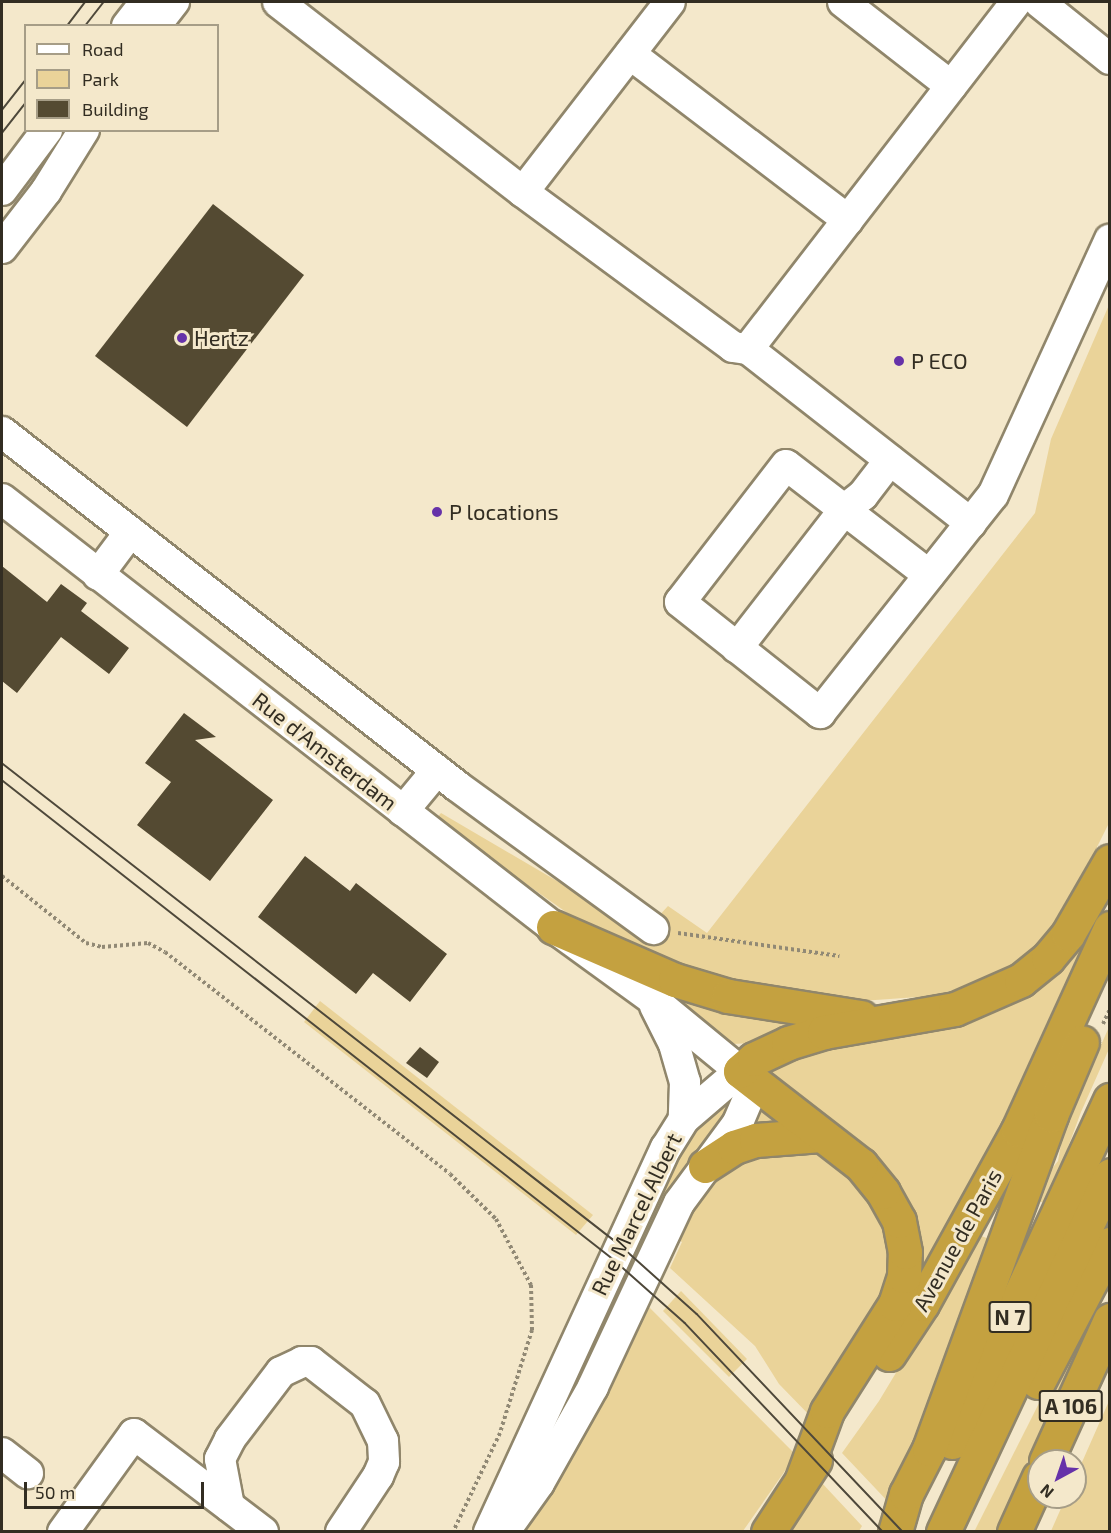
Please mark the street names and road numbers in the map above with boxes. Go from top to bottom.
street label: Rue d'Amsterdam [247,686,403,816]
street label: Rue Marcel Albert [585,1128,687,1300]
street label: Avenue de Paris [907,1164,1007,1316]
road number: N 7 [988,1299,1032,1335]
road number: A 106 [1038,1388,1104,1424]

